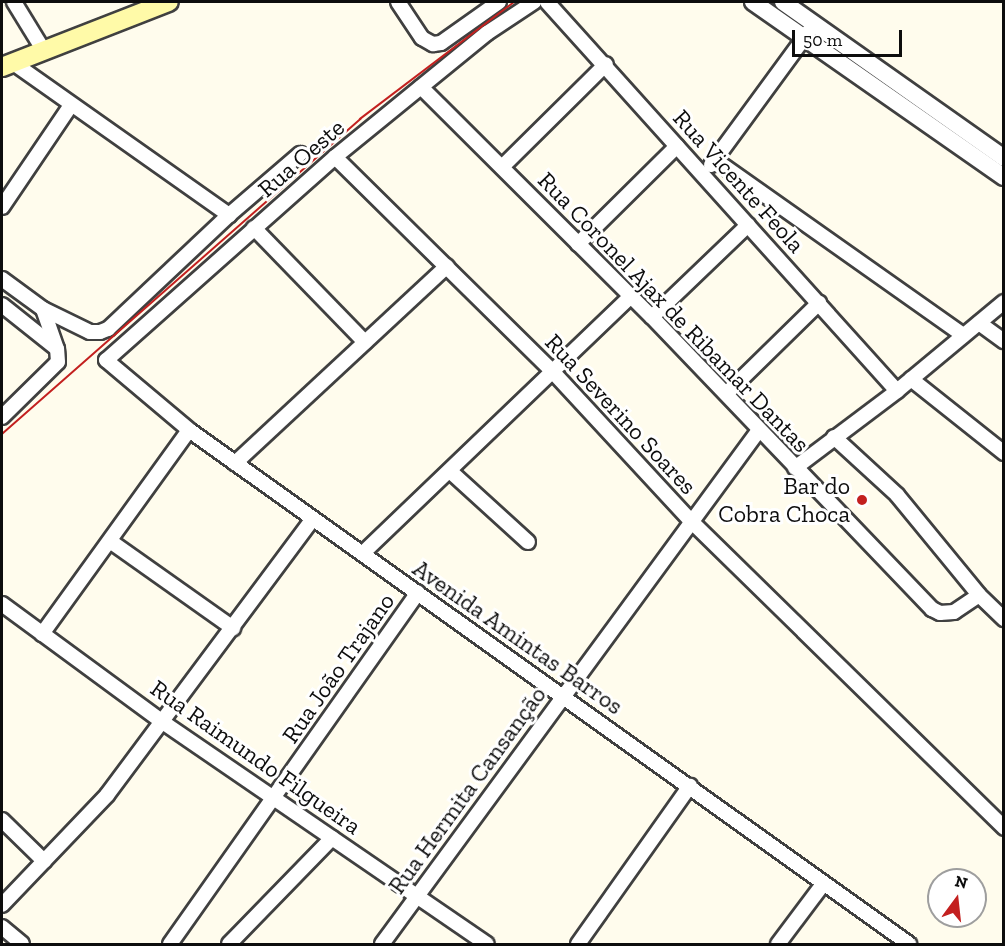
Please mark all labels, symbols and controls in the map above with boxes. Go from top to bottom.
scale bar [795,18,904,56]
text: 50 m [803,29,842,51]
street label: Rua Vicente Feola [667,103,811,259]
street label: Rua Oeste [252,113,350,203]
street label: Rua Coronel Ajax de Ribamar Dantas [532,165,816,459]
street label: Rua Severino Soares [539,328,703,500]
place label: Bar do Cobra Choca [718,472,850,528]
marker: Bar do Cobra Choca [855,493,869,507]
street label: Avenida Amintas Barros [407,553,629,721]
street label: Rua João Trajano [275,587,401,749]
street label: Rua Raimundo Filgueira [145,673,367,841]
street label: Rua Hermita Cansanção [382,681,552,899]
north arrow [927,868,987,928]
text: N [953,871,970,893]

